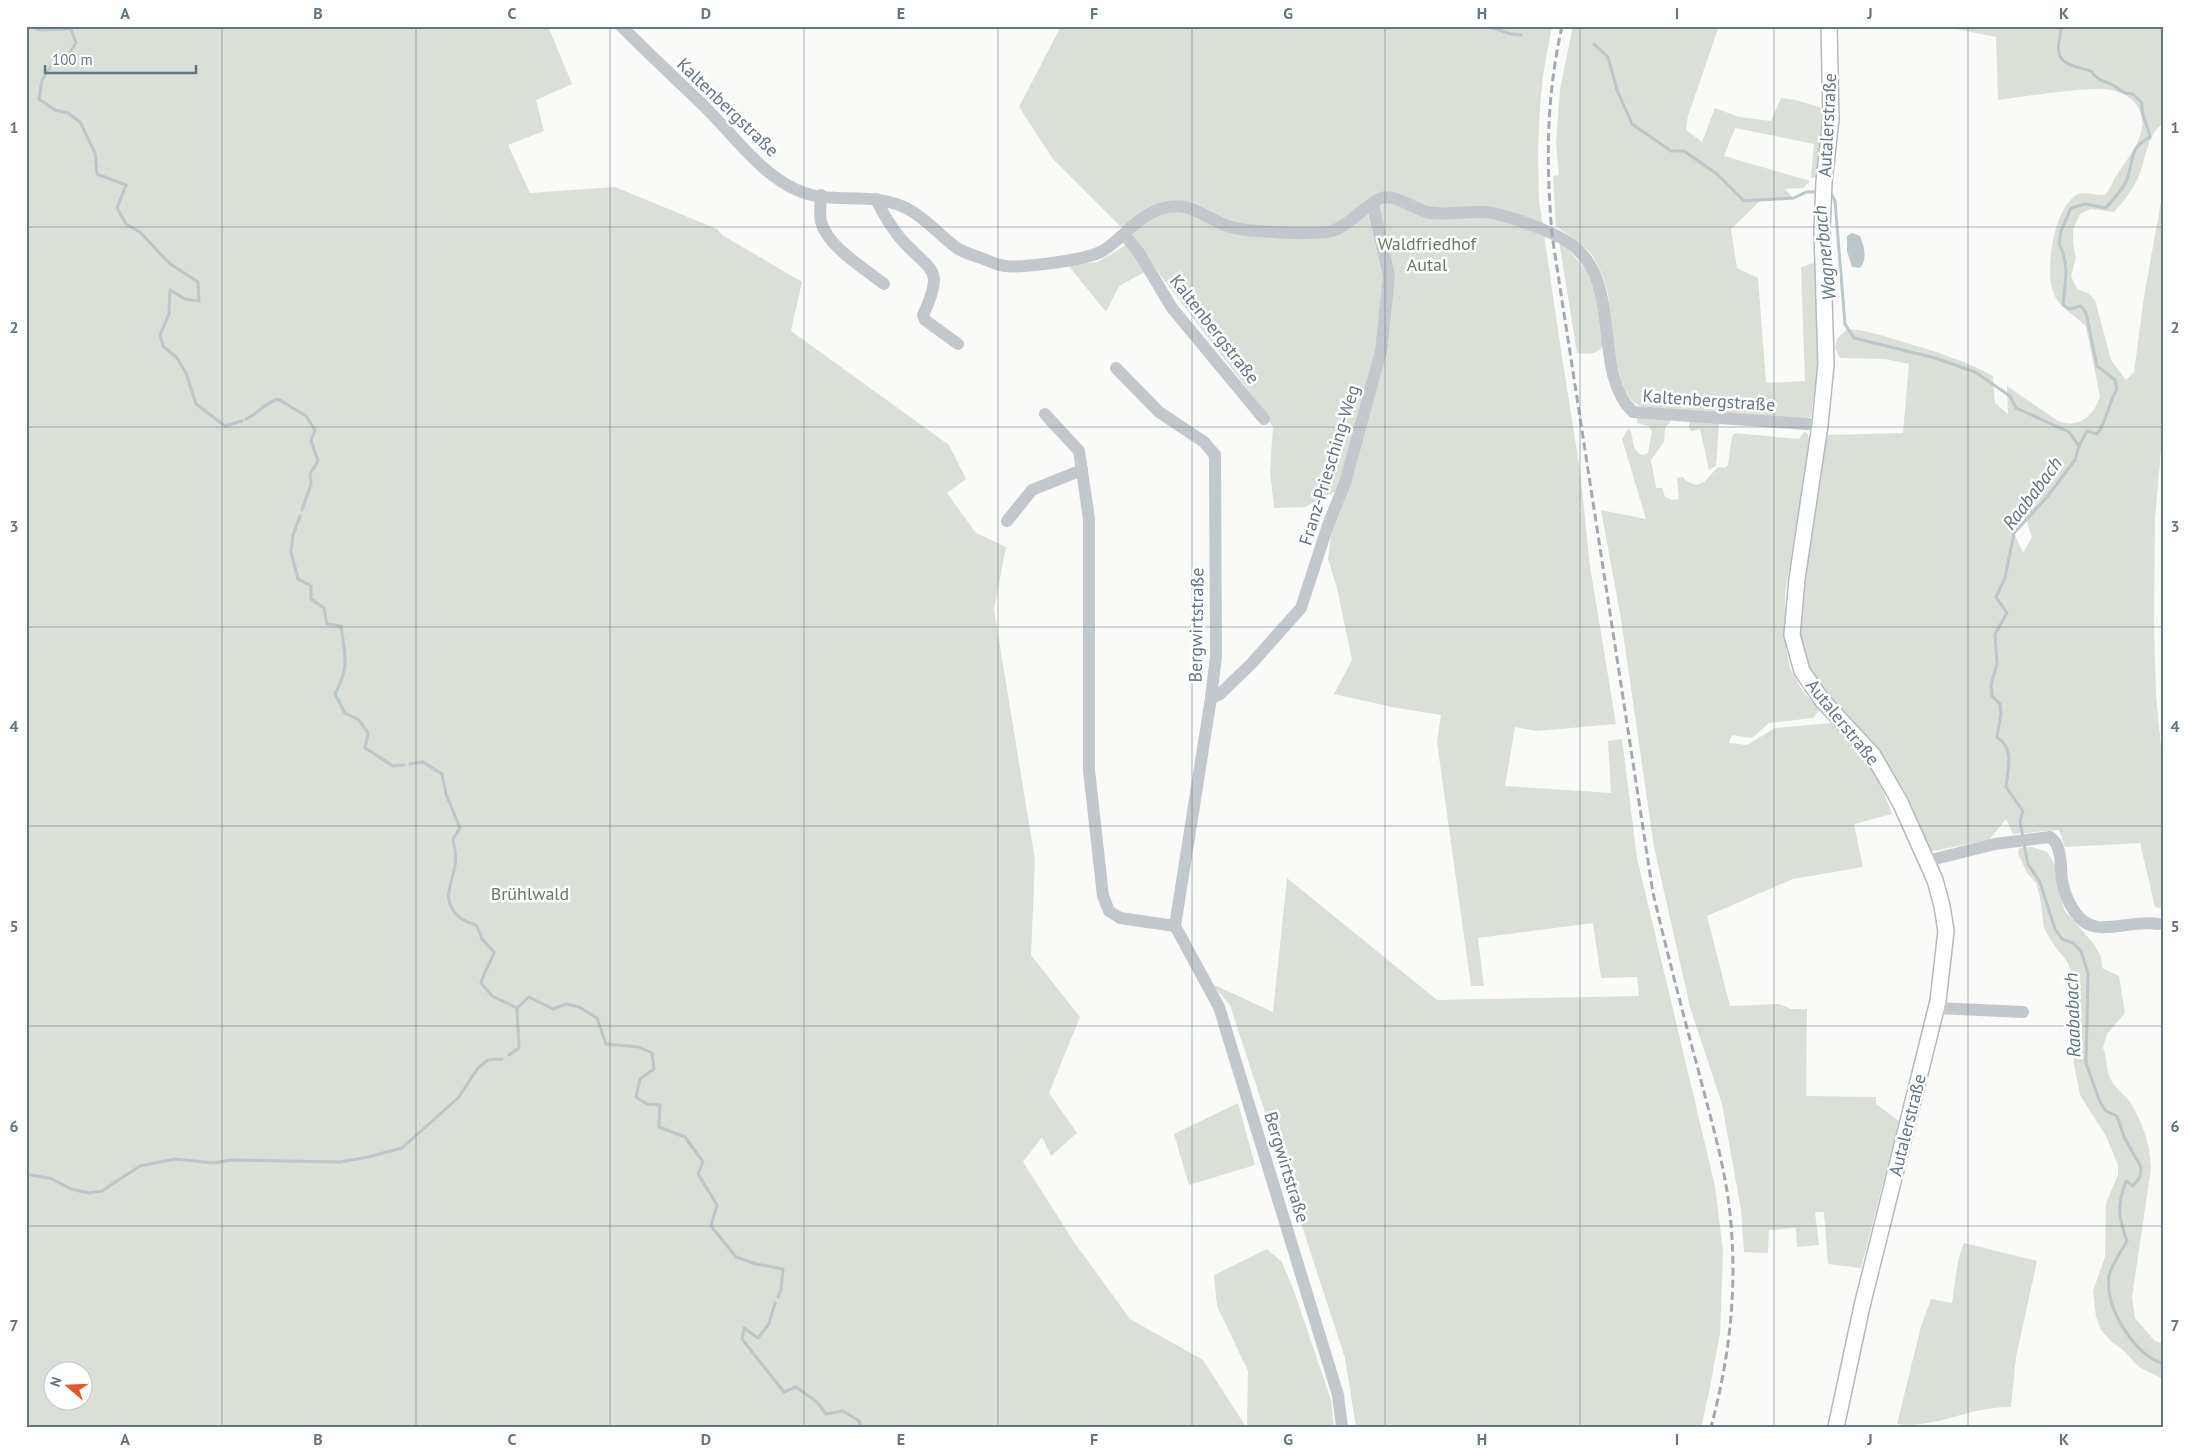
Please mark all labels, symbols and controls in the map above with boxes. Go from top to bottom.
text: A [120,3,130,23]
text: B [313,3,323,23]
text: C [508,3,517,23]
text: D [701,3,711,23]
text: E [897,3,905,23]
text: F [1090,3,1098,23]
text: G [1283,3,1293,23]
text: H [1477,3,1487,23]
text: I [1675,3,1679,23]
text: J [1866,3,1873,23]
text: K [2059,3,2069,23]
scale bar [45,42,196,74]
text: 100 m [52,50,93,69]
street label: Kaltenbergstraße [672,53,784,161]
street label: Autalerstraße [1813,72,1841,178]
text: 1 [9,117,19,137]
text: 1 [2170,117,2180,137]
water label: Wagnerbach [1807,204,1841,302]
park label: Waldfriedhof Autal [1378,232,1478,276]
street label: Kaltenbergstraße [1165,270,1265,388]
text: 2 [9,317,19,337]
text: 2 [2170,317,2180,337]
street label: Franz-Priesching-Weg [1294,382,1364,548]
street label: Kaltenbergstraße [1642,384,1776,416]
water label: Raababach [1997,452,2067,534]
text: 3 [9,516,19,536]
text: 3 [2170,516,2180,536]
street label: Bergwirtstraße [1184,567,1208,683]
street label: Autalerstraße [1801,674,1885,770]
text: 4 [9,716,19,736]
text: 4 [2170,716,2180,736]
park label: Brühlwald [491,882,569,905]
text: 5 [9,916,19,936]
text: 5 [2170,916,2180,936]
water label: Raababach [2059,972,2085,1058]
street label: Autalerstraße [1883,1072,1931,1178]
street label: Bergwirtstraße [1259,1109,1315,1225]
text: 6 [9,1116,19,1136]
text: 6 [2170,1116,2180,1136]
text: 7 [9,1315,19,1335]
text: 7 [2170,1315,2180,1335]
north arrow [42,1360,92,1410]
text: N [46,1374,66,1389]
text: A [120,1429,130,1449]
text: B [313,1429,323,1449]
text: C [508,1429,517,1449]
text: D [701,1429,711,1449]
text: E [897,1429,905,1449]
text: F [1090,1429,1098,1449]
text: G [1283,1429,1293,1449]
text: H [1477,1429,1487,1449]
text: I [1675,1429,1679,1449]
text: J [1866,1429,1873,1449]
text: K [2059,1429,2069,1449]

